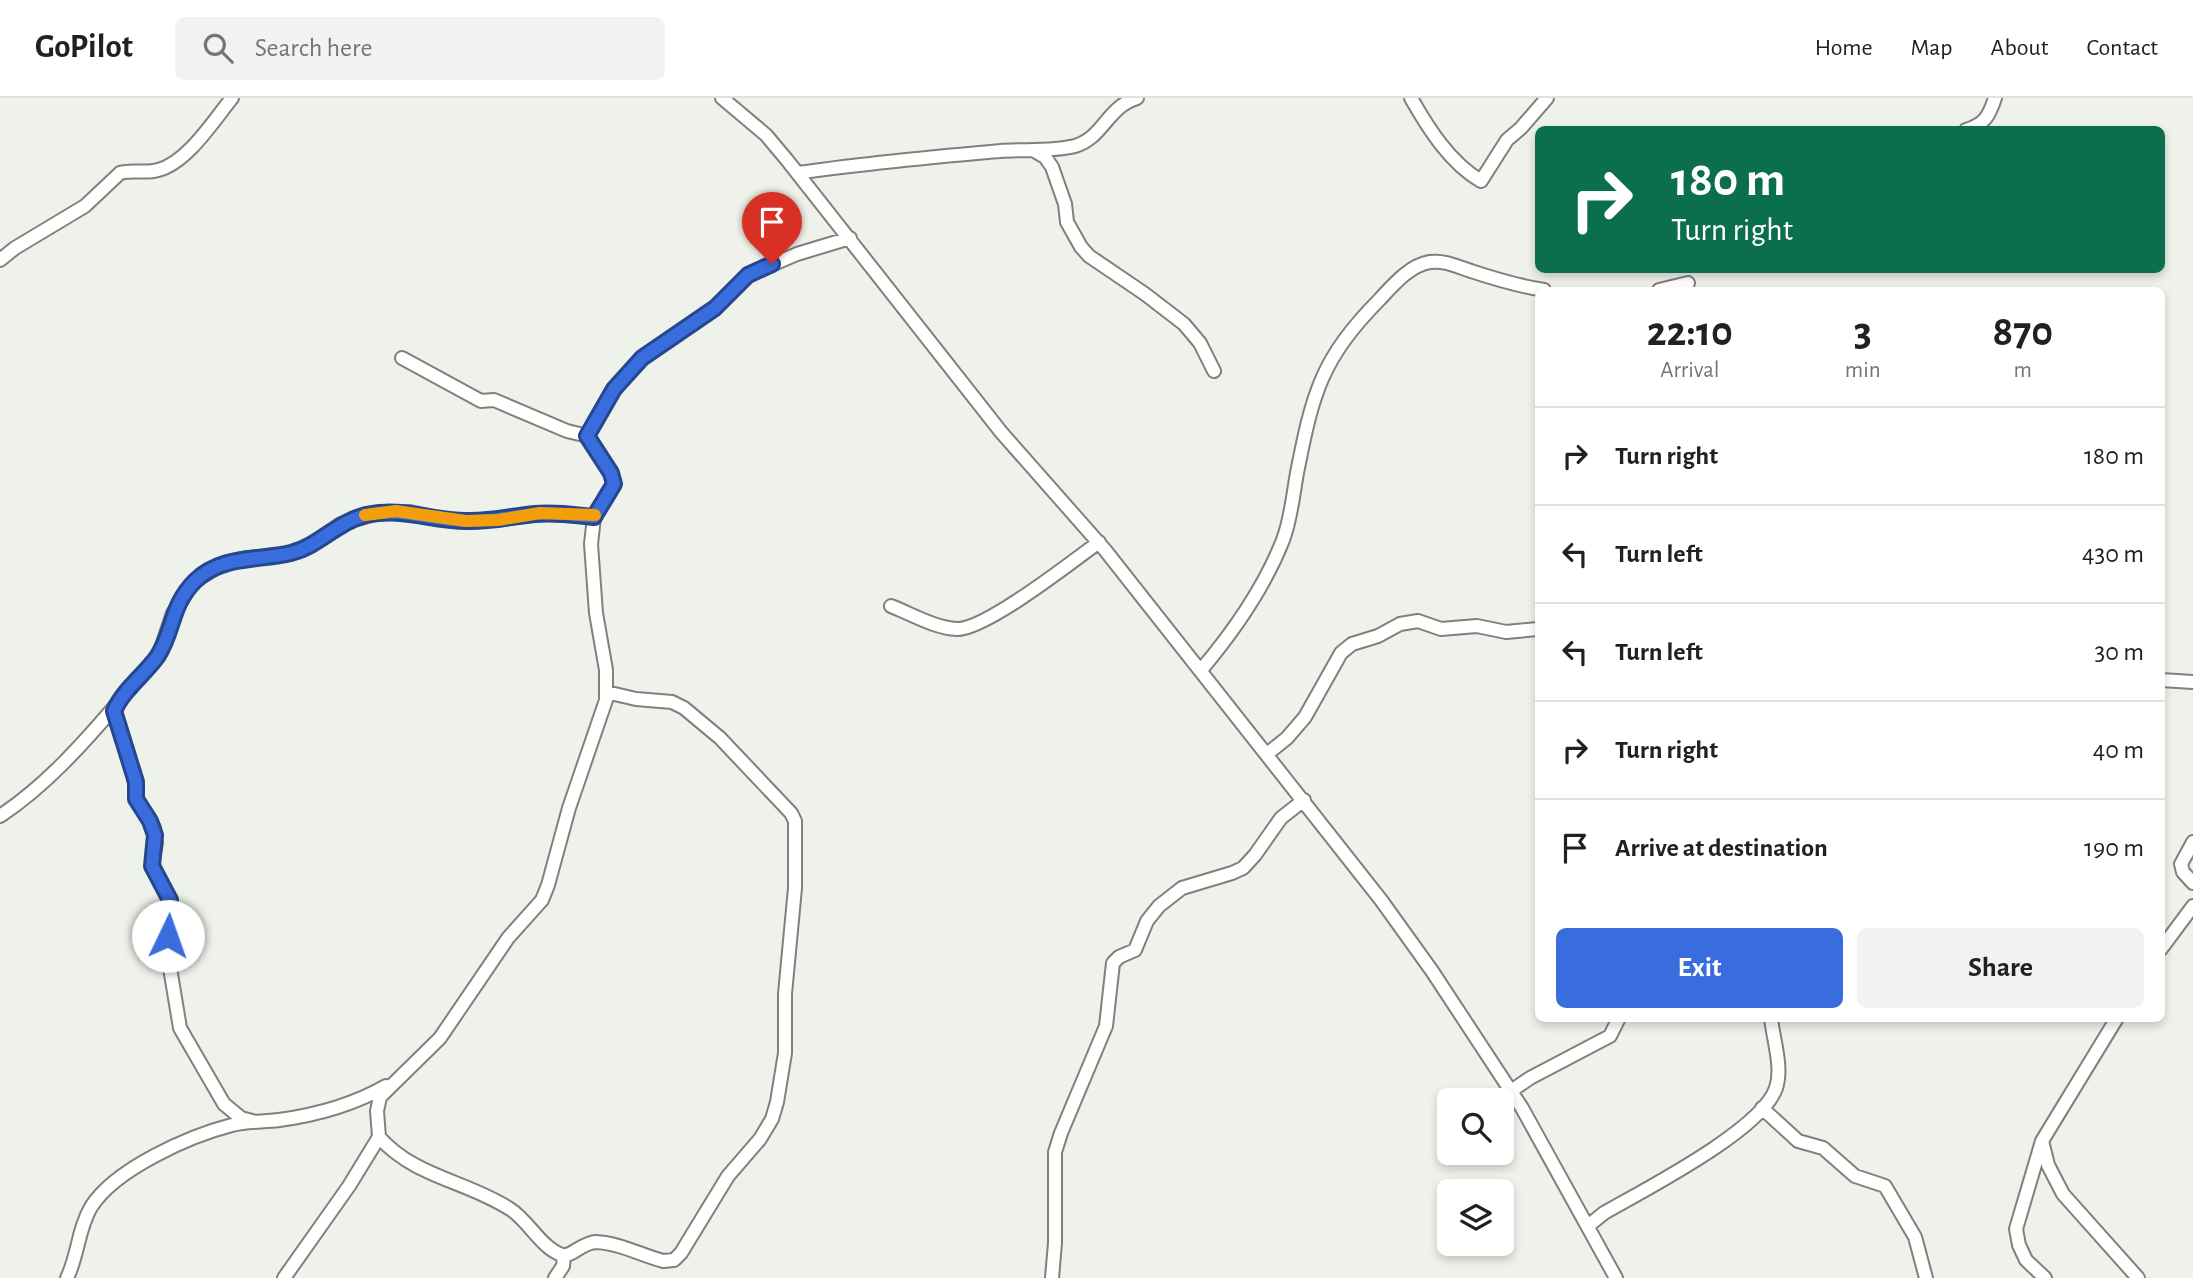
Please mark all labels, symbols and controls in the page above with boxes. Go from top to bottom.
search box [175,17,665,80]
icon: search [199,29,237,67]
text: GoPilot [35,31,133,64]
text: Search here [255,35,372,61]
text: Home [1815,36,1873,60]
text: Map [1911,36,1953,60]
text: About [1991,36,2048,60]
text: Contact [2086,36,2158,60]
icon: right [1556,154,1647,245]
text: 180 m [1671,156,1785,205]
pin [742,192,802,264]
icon: arrive [753,203,791,241]
text: Turn right [1671,214,1793,246]
text: 22:10 [1647,311,1733,353]
text: 3 [1854,311,1872,353]
text: 870 [1992,311,2053,353]
text: Arrival [1660,359,1719,382]
text: min [1845,359,1881,382]
text: m [2014,359,2032,382]
icon: right [1556,437,1594,475]
text: Turn right [1615,443,1718,469]
text: 180 m [2084,443,2144,469]
icon: left [1556,535,1594,573]
text: Turn left [1615,541,1703,567]
text: 430 m [2082,541,2144,567]
icon: left [1556,633,1594,671]
text: Turn left [1615,639,1703,665]
text: 30 m [2094,639,2144,665]
icon: right [1556,731,1594,769]
text: Turn right [1615,737,1718,763]
text: 40 m [2093,737,2144,763]
icon: arrive [1556,829,1594,867]
text: Arrive at destination [1615,835,1828,861]
text: 190 m [2084,835,2144,861]
position arrow [131,899,205,973]
button: Exit [1556,928,1843,1008]
button: Share [1857,928,2144,1008]
map controls [1437,1088,1514,1256]
button: search [1437,1088,1514,1165]
button: layers [1437,1179,1514,1256]

